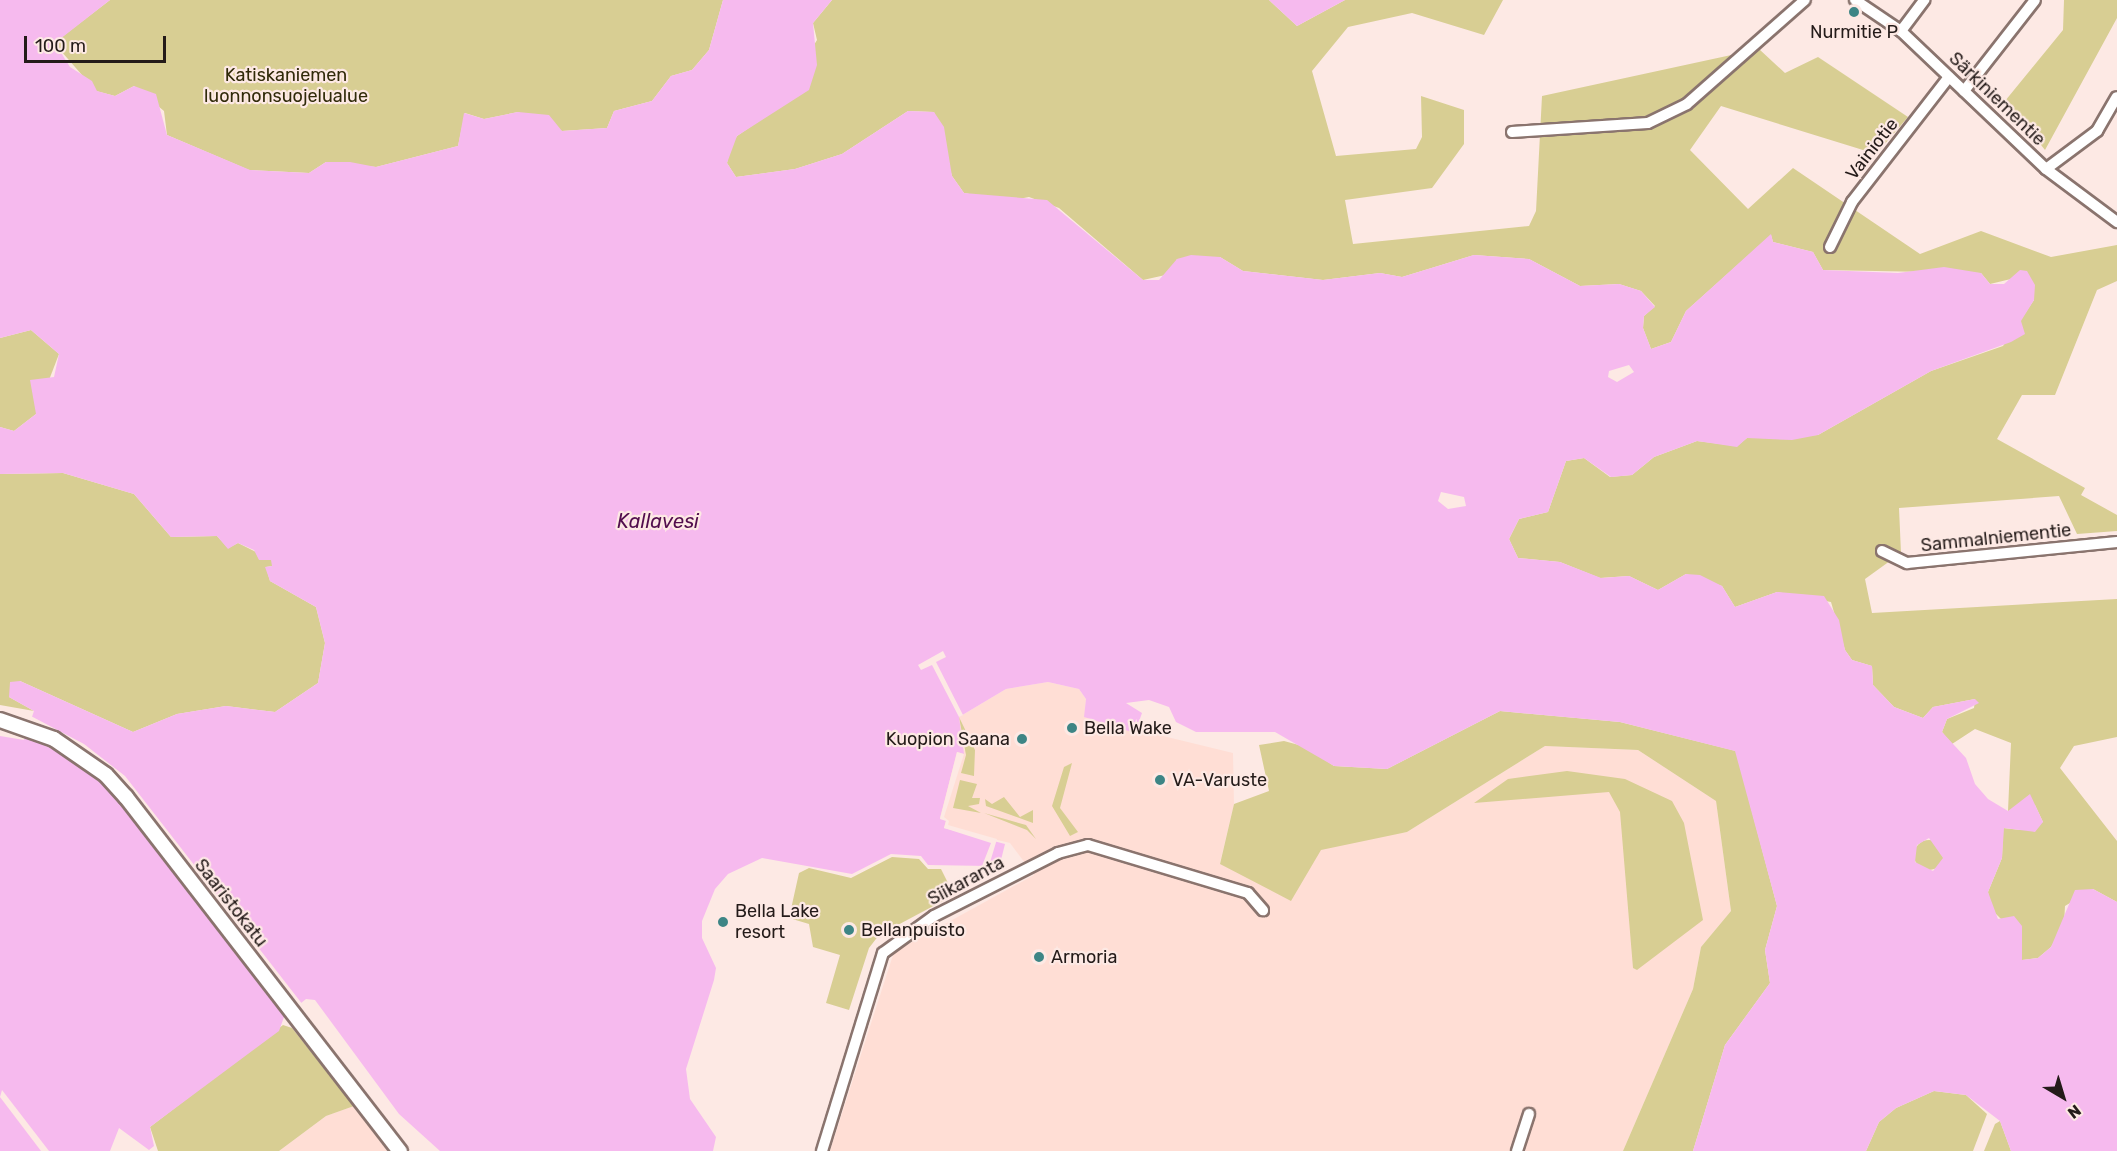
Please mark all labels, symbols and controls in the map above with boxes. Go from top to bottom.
marker: Nurmitie P [1847,5,1861,19]
place label: Nurmitie P [1810,21,1898,43]
scale bar [27,24,170,62]
text: 100 m [35,35,86,57]
street label: Särkiniementie [1944,48,2050,150]
park label: Katiskaniemen luonnonsuojelualue [204,65,368,107]
street label: Vainiotie [1841,114,1903,184]
water label: Kallavesi [617,509,699,533]
street label: Sammalniementie [1920,519,2072,557]
place label: Bella Wake [1084,717,1172,739]
marker: Bella Wake [1065,721,1079,735]
place label: Kuopion Saana [886,728,1010,750]
marker: Kuopion Saana [1015,732,1029,746]
place label: VA-Varuste [1172,769,1267,791]
marker: VA-Varuste [1153,773,1167,787]
street label: Siikaranta [924,852,1008,910]
street label: Saaristokatu [190,855,272,951]
place label: Bella Lake resort [735,901,819,944]
marker: Bella Lake resort [716,915,730,929]
place label: Bellanpuisto [861,919,965,941]
marker: Bellanpuisto [842,923,856,937]
place label: Armoria [1051,946,1117,968]
marker: Armoria [1032,950,1046,964]
north arrow [2033,1067,2093,1127]
text: N [2064,1101,2085,1123]

